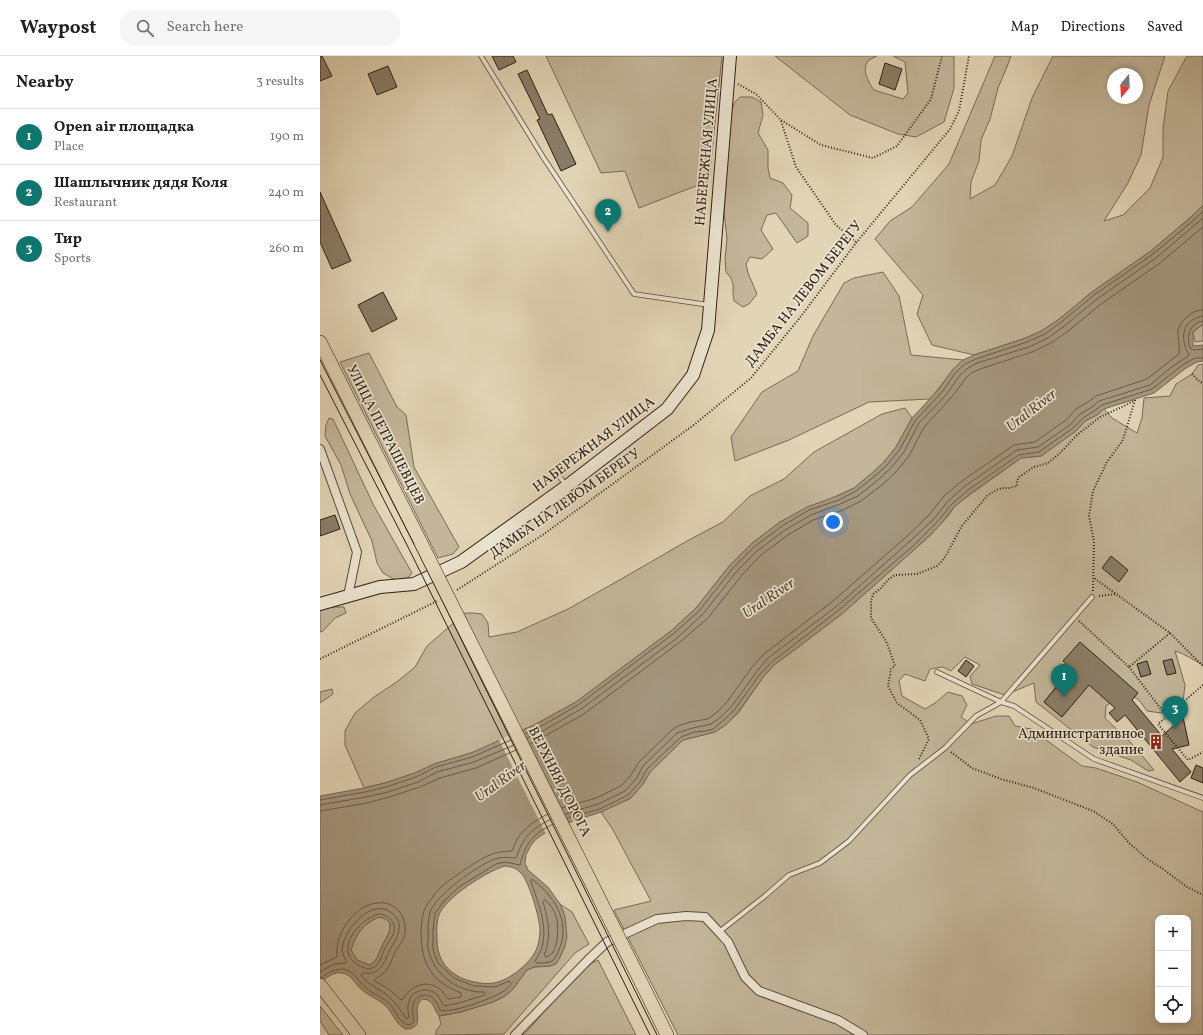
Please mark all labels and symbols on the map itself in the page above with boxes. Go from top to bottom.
north arrow [1107,68,1143,104]
street label: НАБЕРЕЖНАЯ УЛИЦА [691,77,723,227]
pin: 2 [595,199,621,232]
street label: ДАМБА НА ЛЕВОМ БЕРЕГУ [741,217,867,371]
street label: УЛИЦА ПЕТРАШЕВЦЕВ [342,362,428,508]
water label: Ural River [1002,384,1062,438]
street label: НАБЕРЕЖНАЯ УЛИЦА [529,393,659,497]
street label: ДАМБА НА ЛЕВОМ БЕРЕГУ [486,445,644,563]
your location [823,512,843,532]
water label: Ural River [739,573,800,624]
pin: 1 [1051,664,1077,697]
pin: 3 [1162,696,1188,729]
street label: ВЕРХНЯЯ ДОРОГА [523,724,595,840]
place label: Административное здание [1018,725,1144,760]
building icon: Административное здание [1147,733,1165,751]
water label: Ural River [471,756,531,808]

